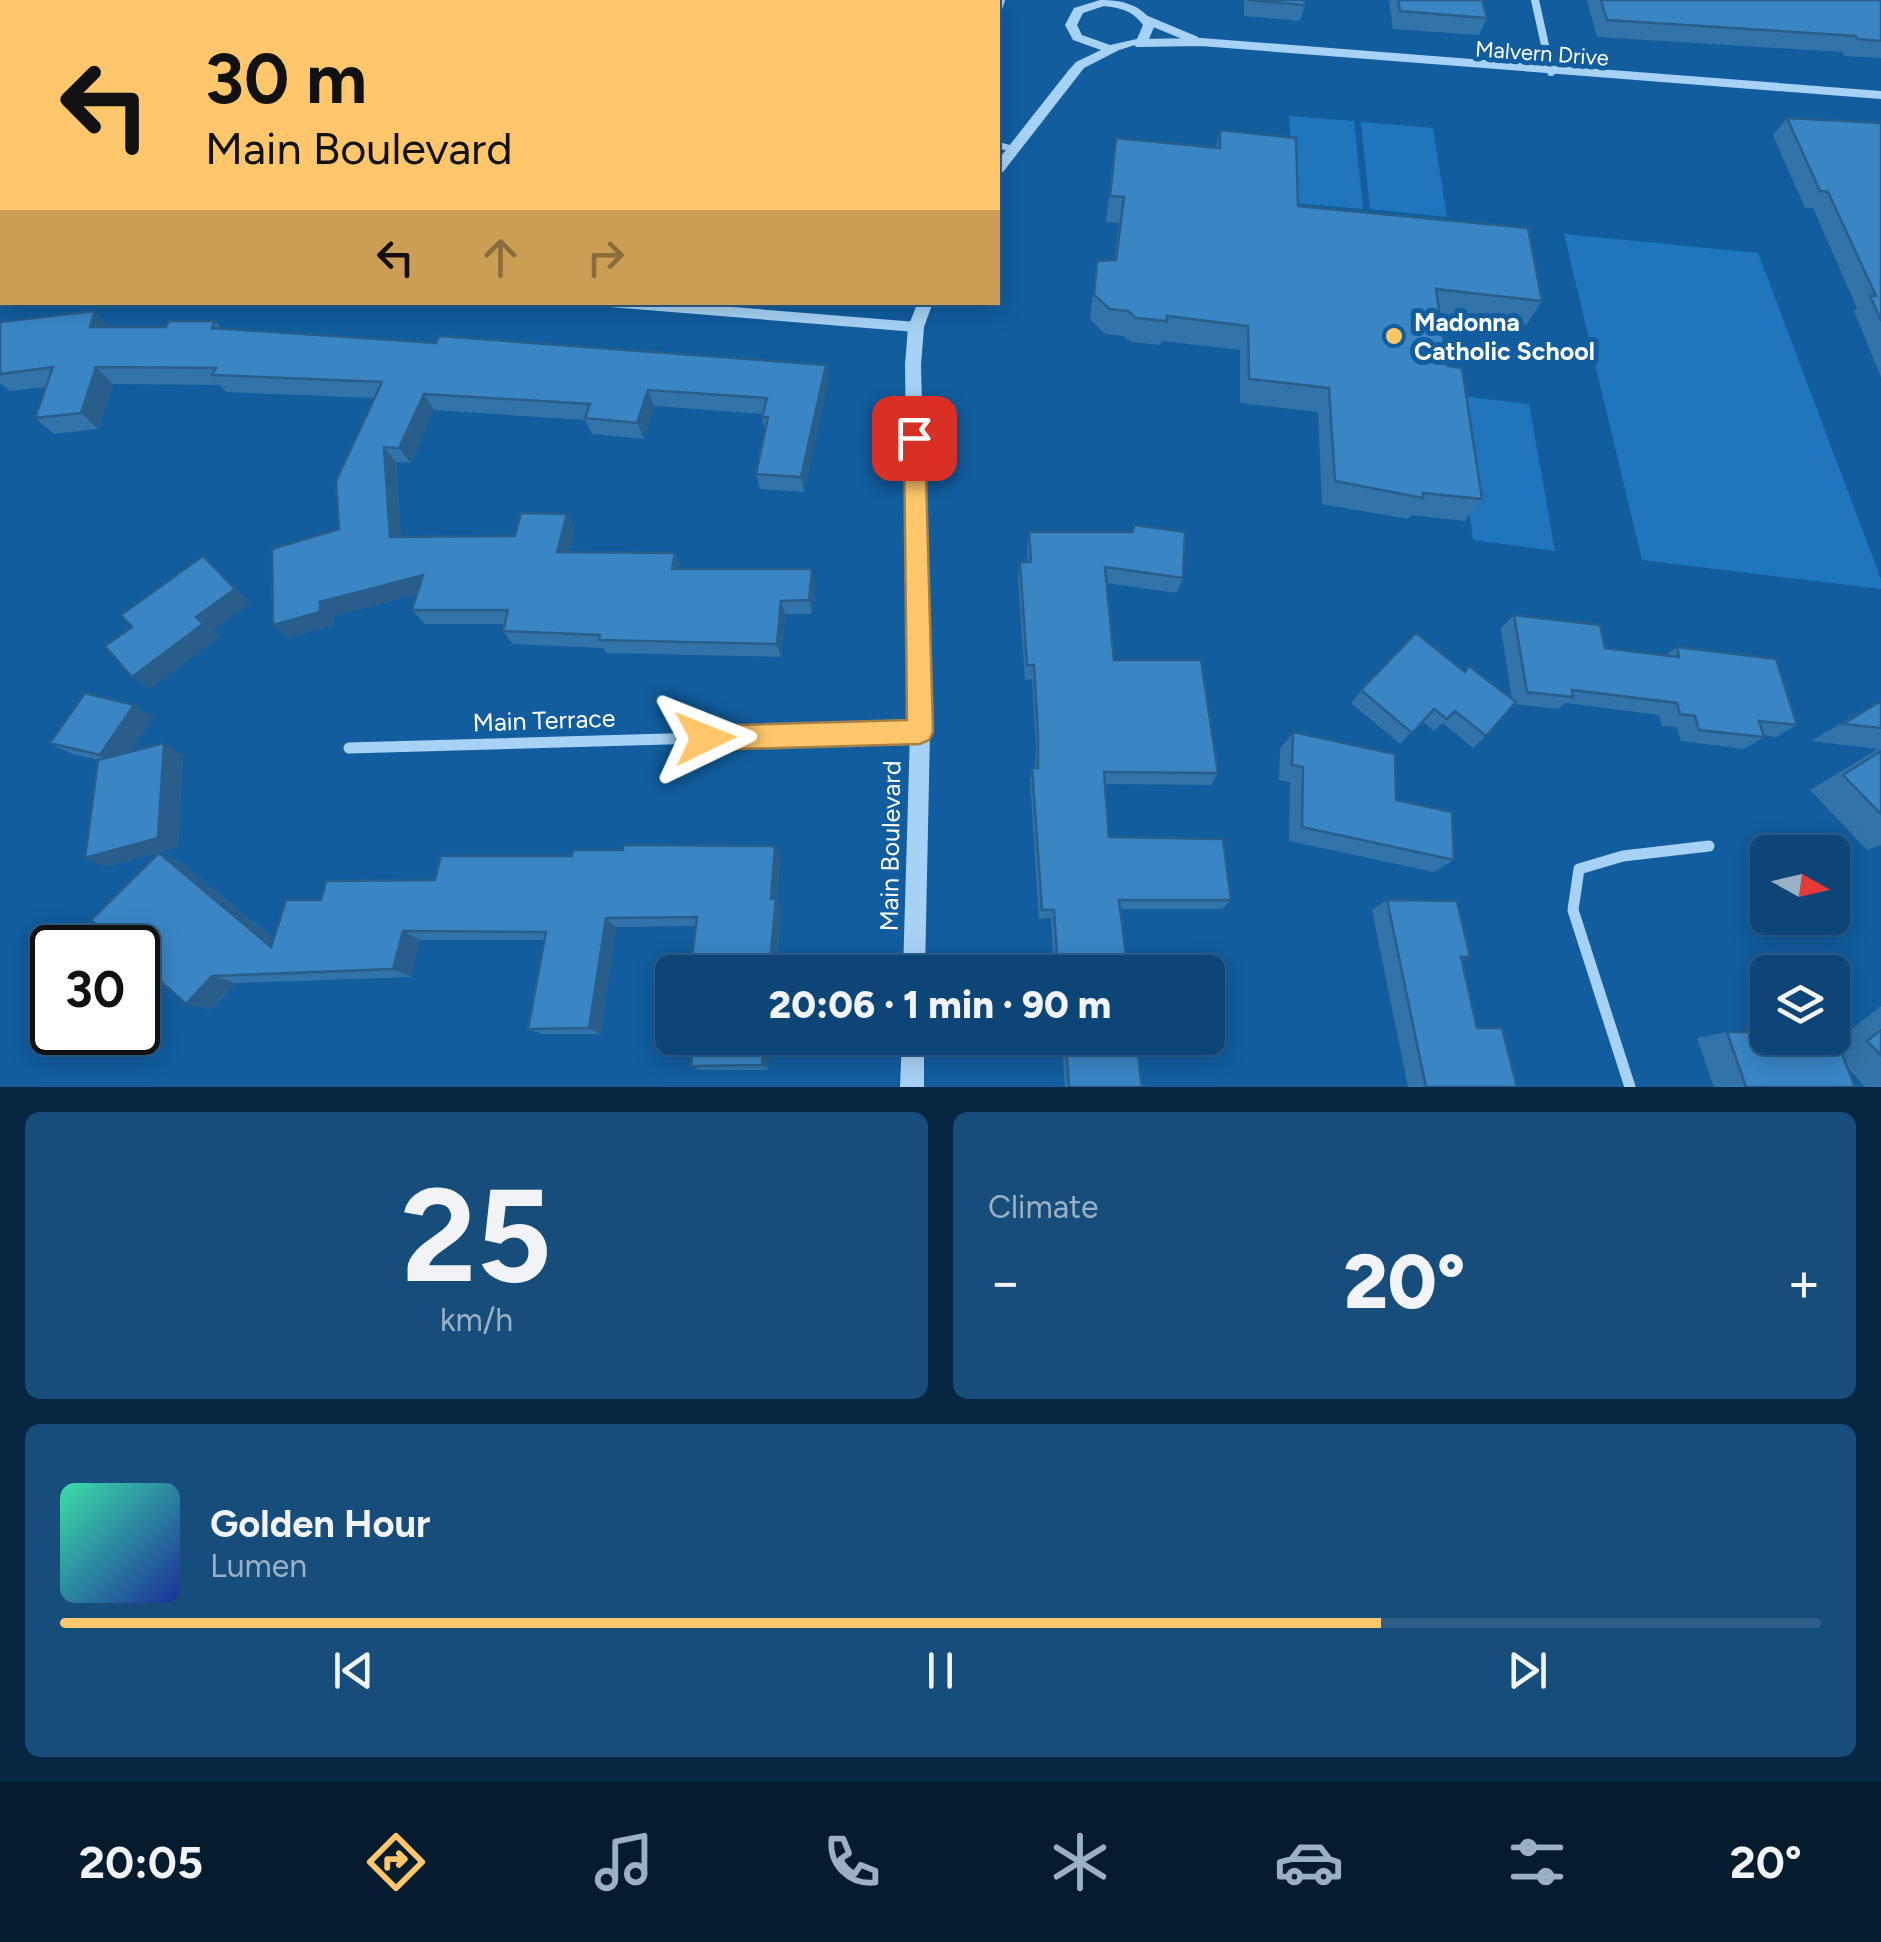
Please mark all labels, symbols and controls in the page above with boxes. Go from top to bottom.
street label: Malvern Drive [1474,35,1610,72]
text: 30 m [205,36,367,121]
icon: left [40,40,170,170]
text: Main Boulevard [205,121,513,175]
icon: left [368,230,423,285]
icon: ahead [473,230,528,285]
icon: right [578,230,633,285]
place label: Madonna Catholic School [1414,307,1595,366]
marker: Madonna Catholic School [1383,325,1405,347]
pin [872,396,957,481]
icon: arrive [887,411,942,466]
position arrow [653,686,757,790]
street label: Main Terrace [472,703,616,737]
street label: Main Boulevard [874,760,906,932]
north arrow [1750,835,1850,935]
map controls [1750,835,1850,1055]
speed limit sign: 30 [30,925,160,1055]
button: layers [1750,955,1850,1055]
text: 20:06 · 1 min · 90 m [769,982,1111,1028]
text: 25 [401,1158,552,1314]
text: Climate [988,1188,1099,1226]
text: 20° [1344,1237,1465,1327]
text: − [988,1249,1022,1315]
text: + [1787,1249,1821,1315]
text: km/h [440,1301,513,1339]
text: Golden Hour [210,1501,431,1547]
text: Lumen [210,1547,307,1585]
icon: previous [326,1643,381,1698]
icon: pause [913,1643,968,1698]
icon: next [1500,1643,1555,1698]
icon: directions [361,1827,431,1897]
icon: music [589,1827,659,1897]
icon: phone [817,1827,887,1897]
icon: climate [1045,1827,1115,1897]
icon: car [1274,1827,1344,1897]
icon: filters [1502,1827,1572,1897]
text: 20:05 [79,1835,203,1889]
text: 20° [1730,1835,1802,1889]

